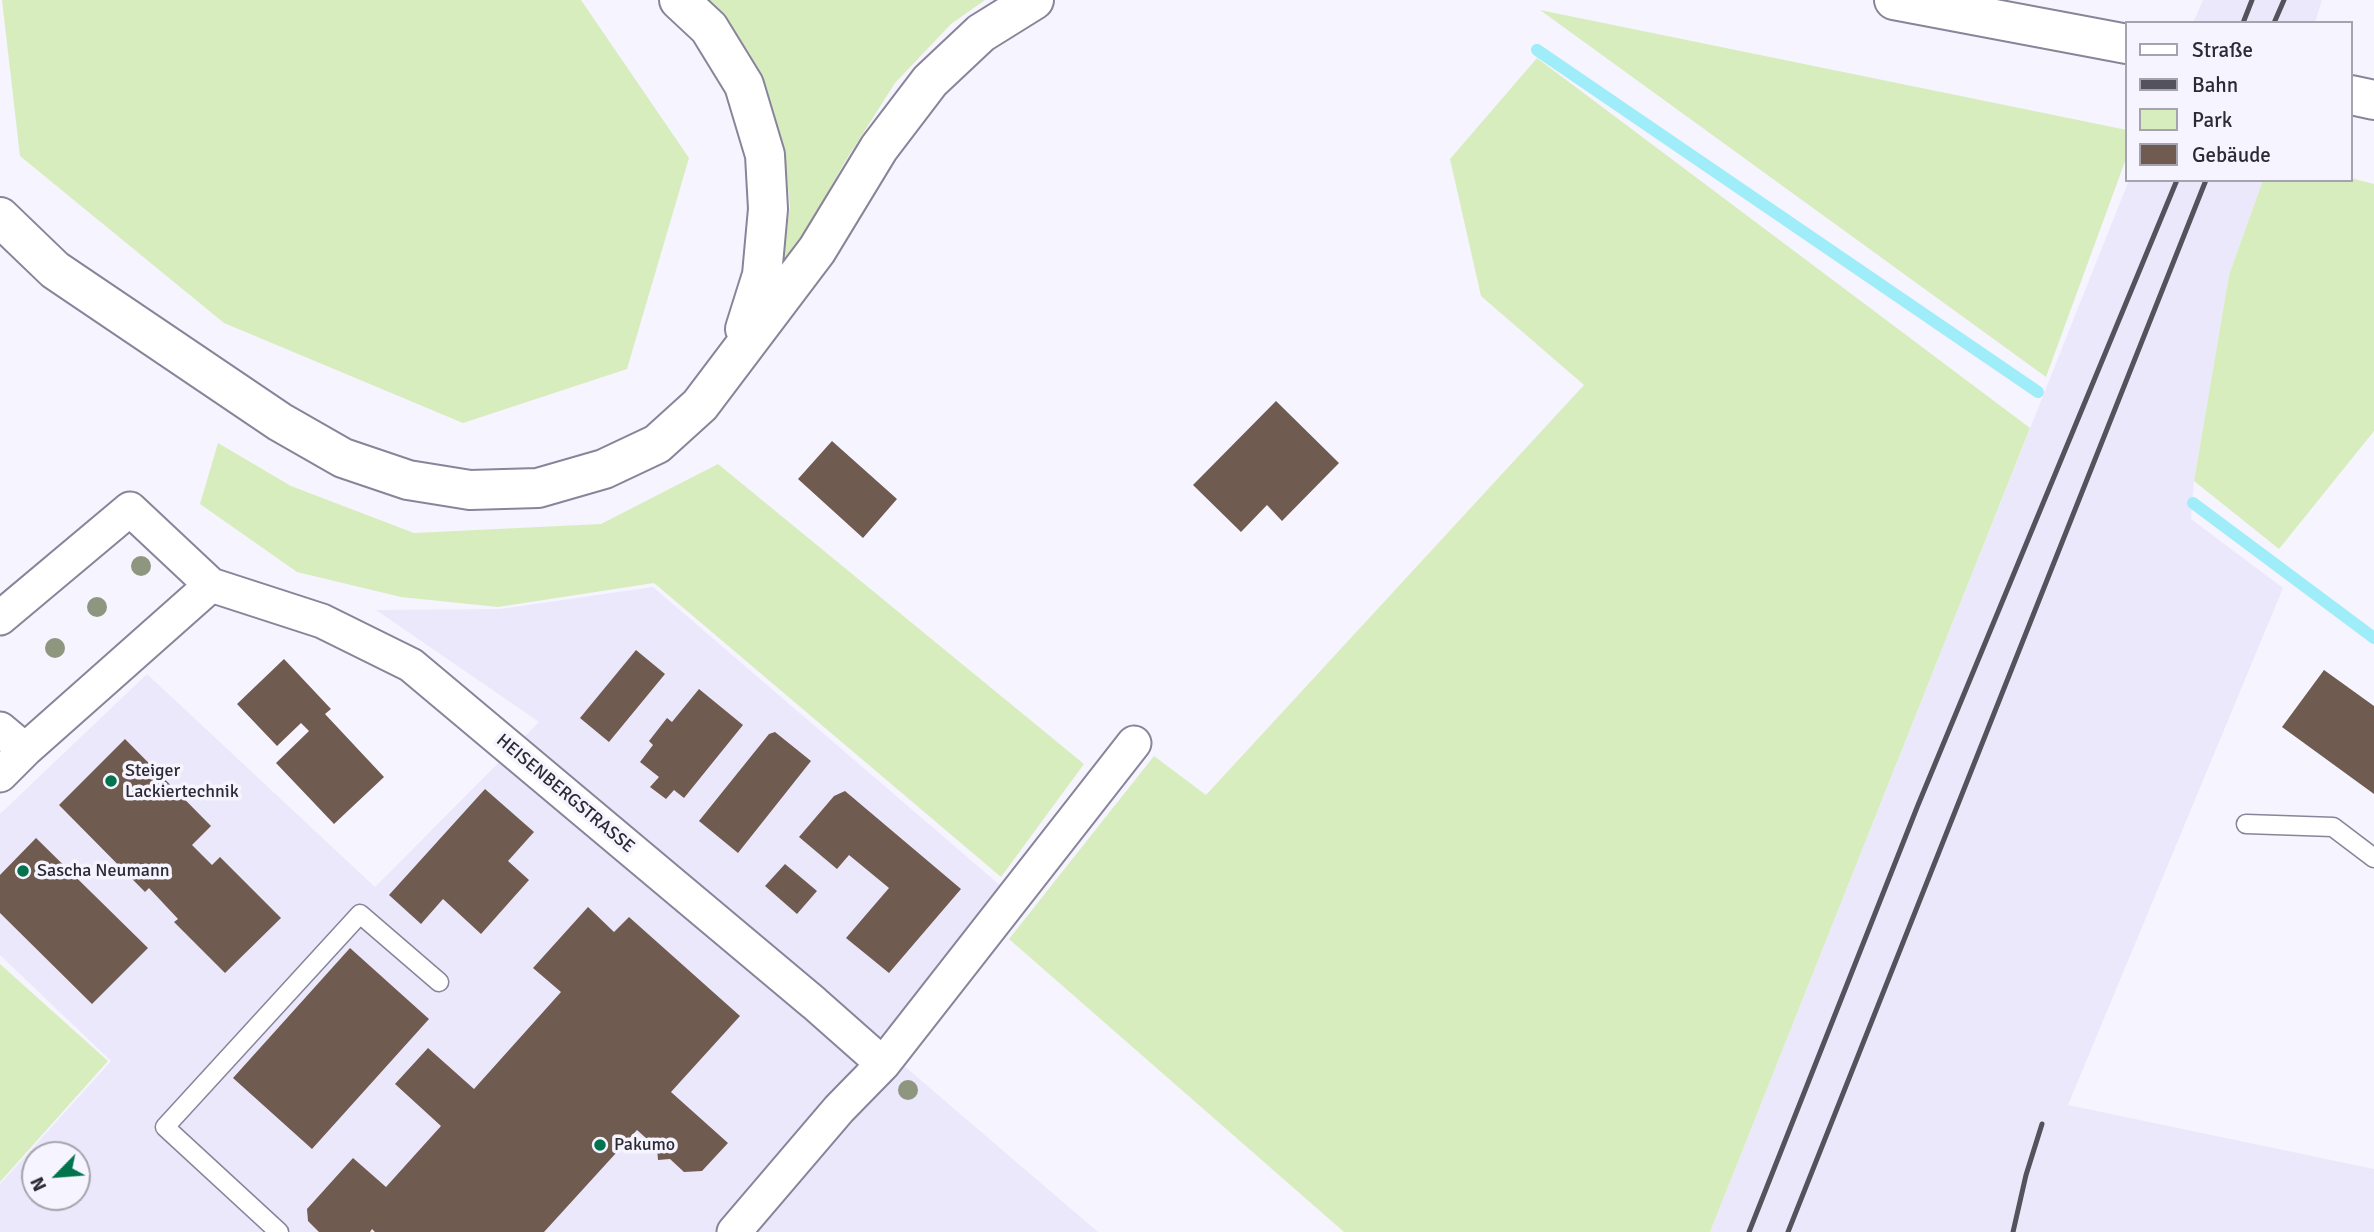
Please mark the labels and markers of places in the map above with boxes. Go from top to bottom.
place label: Steiger Lackiertechnik [125,760,239,802]
marker: Steiger Lackiertechnik [103,773,119,789]
place label: Sascha Neumann [37,860,170,882]
marker: Sascha Neumann [15,863,31,879]
place label: Pakumo [614,1134,675,1156]
marker: Pakumo [592,1137,608,1153]

